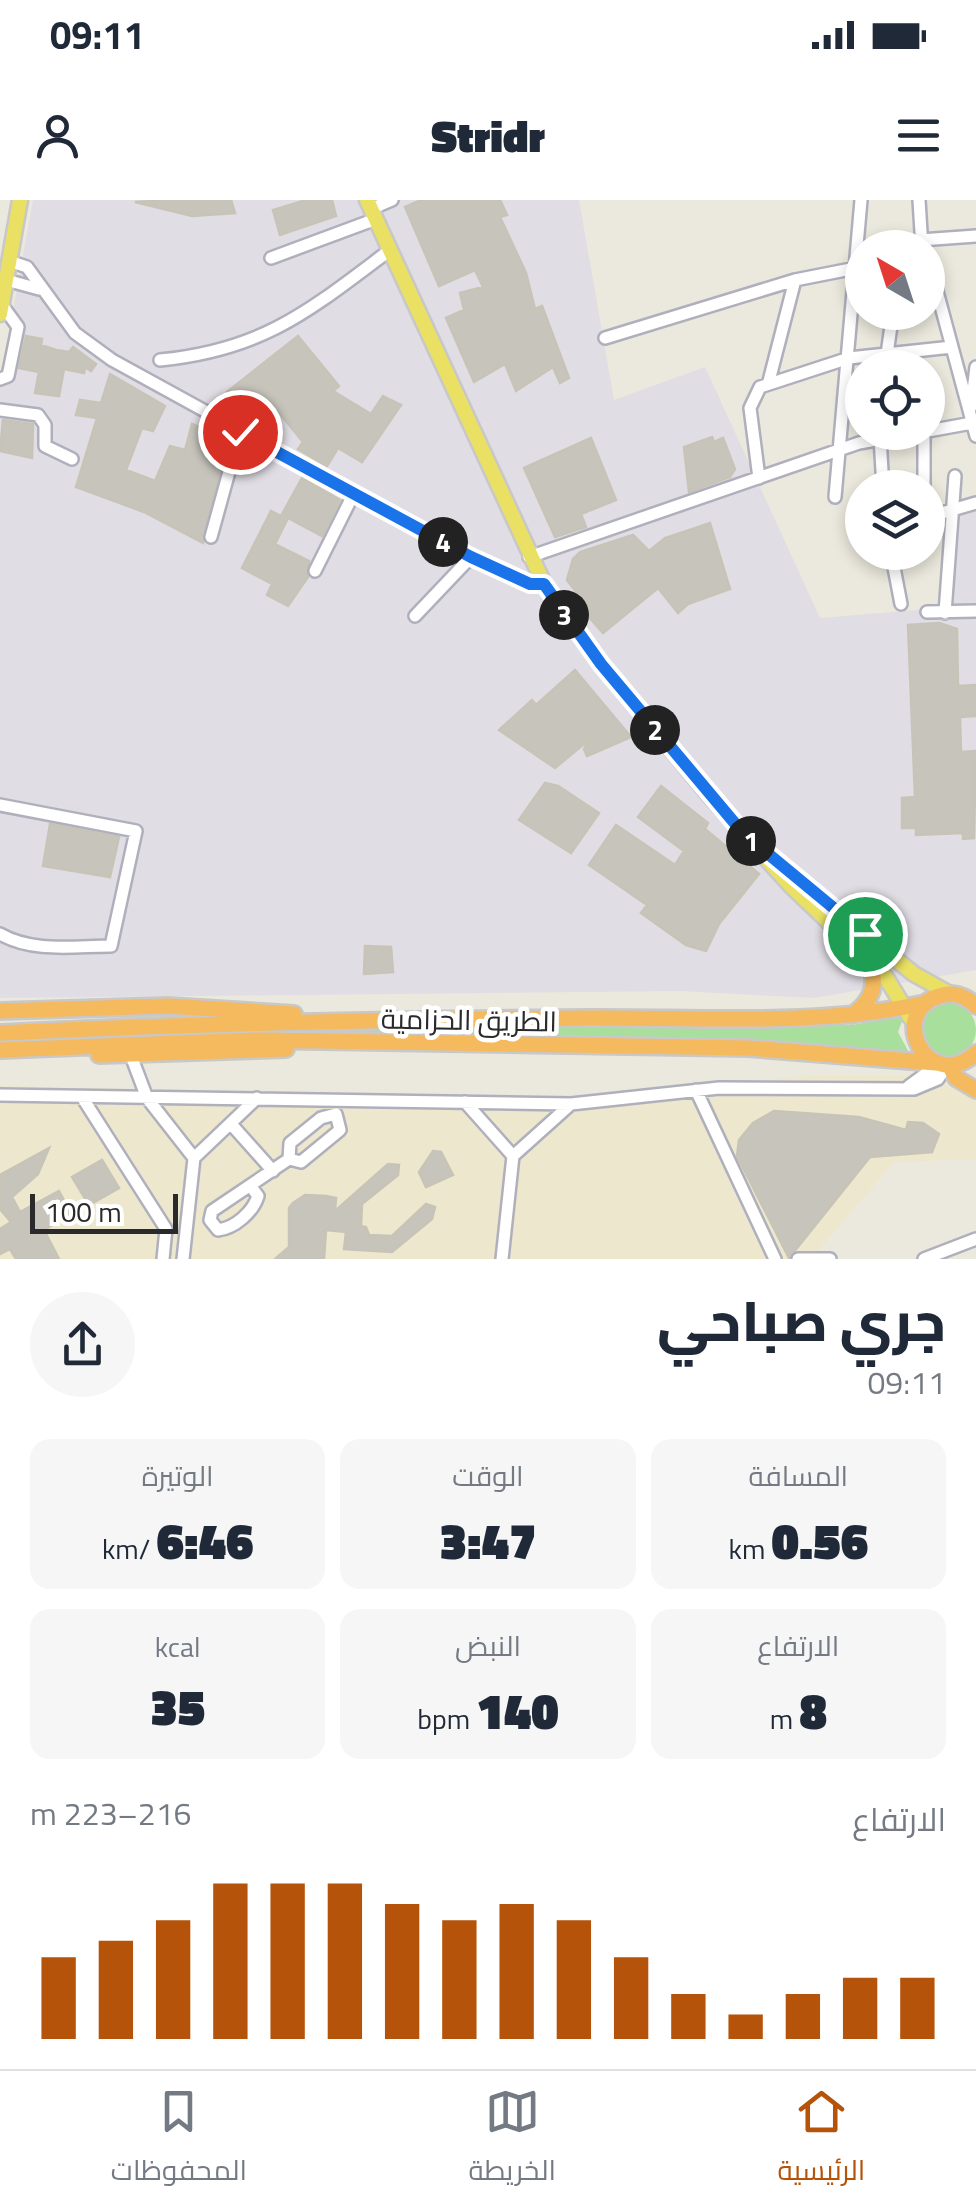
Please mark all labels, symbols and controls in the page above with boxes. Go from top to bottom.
text: 09:11 [50,6,145,64]
text: Stridr [431,101,545,169]
icon: person [30,108,85,163]
icon: menu [891,108,946,163]
north arrow [845,230,945,330]
map controls [845,230,945,570]
button: locate [845,350,945,450]
pin [198,390,283,475]
icon: check [213,405,268,460]
button: layers [845,470,945,570]
pin: 4 [418,517,468,567]
text: 4 [435,520,451,563]
pin: 3 [539,590,589,640]
text: 3 [556,593,572,636]
pin: 2 [630,705,680,755]
text: 2 [647,708,663,751]
pin: 1 [726,816,776,866]
text: 1 [743,819,759,862]
pin [823,892,908,977]
icon: arrive [838,907,893,962]
street label: الطريق الحزامية [381,996,557,1043]
scale bar [30,1189,178,1234]
text: 100 m [45,1190,122,1233]
text: جري صباحي [657,1279,946,1362]
button: share [30,1292,135,1397]
text: 09:11 [867,1358,946,1406]
text: الوتيرة [142,1454,214,1497]
text: الوقت [452,1454,524,1497]
text: المسافة [749,1454,848,1497]
text: 6:46 [156,1502,253,1578]
text: 3:47 [440,1502,536,1578]
text: 0.56 [772,1502,868,1578]
text: /km [102,1527,156,1570]
text: km [729,1527,772,1570]
text: النبض [455,1624,521,1667]
text: الارتفاع [757,1624,839,1667]
text: kcal [155,1625,201,1668]
text: 35 [150,1668,205,1744]
text: 140 [476,1672,559,1748]
text: 8 [799,1672,827,1748]
text: bpm [417,1697,476,1740]
text: m [770,1697,799,1740]
text: 216–223 m [30,1789,192,1837]
text: الارتفاع [852,1795,946,1843]
tab: المحفوظات [111,2084,247,2196]
tab: الخريطة [469,2084,556,2196]
tab: الرئيسية [777,2084,865,2196]

